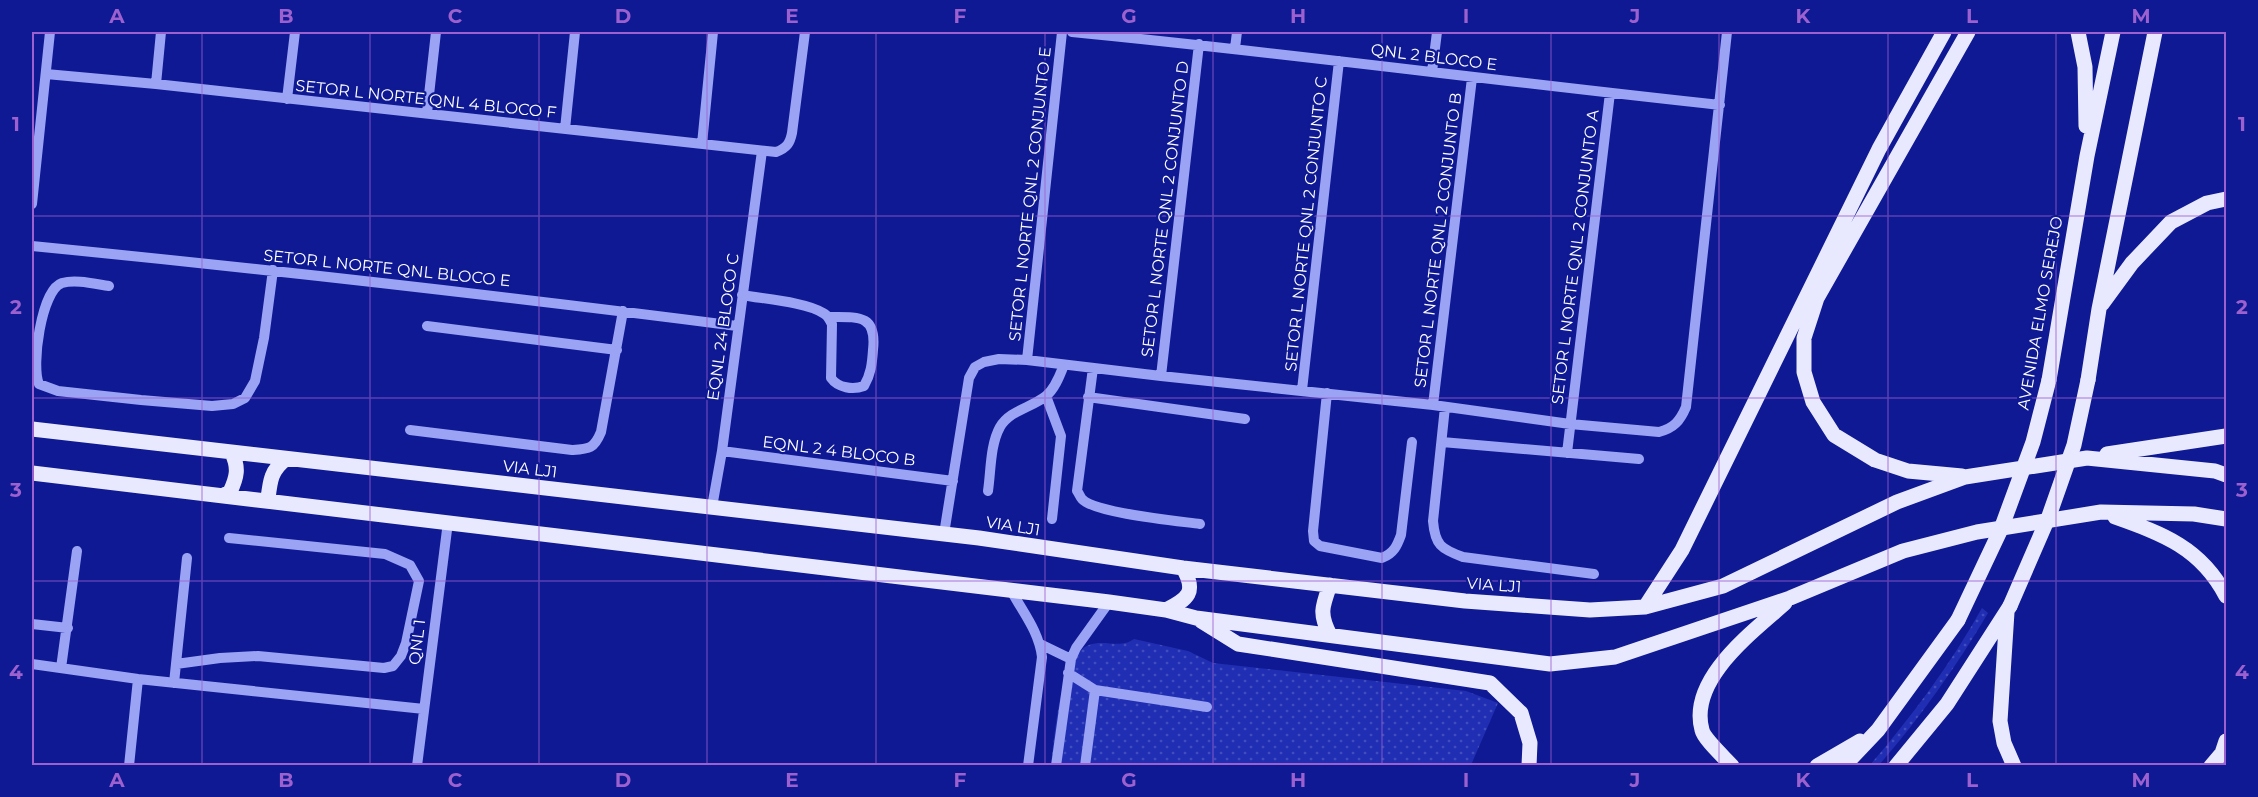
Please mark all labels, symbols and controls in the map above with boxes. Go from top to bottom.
text: A [108,4,125,28]
text: B [278,4,294,28]
text: C [448,4,463,28]
text: D [615,4,631,28]
text: E [785,4,799,28]
text: F [954,4,967,28]
text: G [1121,4,1137,28]
text: H [1290,4,1306,28]
text: I [1463,4,1469,28]
text: J [1629,4,1640,28]
text: K [1796,4,1812,28]
text: L [1966,4,1978,28]
text: M [2131,4,2151,28]
street label: QNL 2 BLOCO E [1370,40,1498,74]
street label: SETOR L NORTE QNL 2 CONJUNTO E [1005,46,1055,342]
street label: SETOR L NORTE QNL 2 CONJUNTO D [1137,60,1193,358]
street label: SETOR L NORTE QNL 4 BLOCO F [295,76,557,122]
street label: SETOR L NORTE QNL 2 CONJUNTO C [1281,76,1331,372]
street label: SETOR L NORTE QNL 2 CONJUNTO B [1410,91,1466,389]
street label: SETOR L NORTE QNL 2 CONJUNTO A [1547,108,1603,405]
text: 1 [12,112,20,136]
text: 1 [2238,112,2246,136]
street label: AVENIDA ELMO SEREJO [2014,215,2066,411]
street label: SETOR L NORTE QNL BLOCO E [263,246,511,290]
street label: EQNL 24 BLOCO C [703,252,743,402]
text: 2 [10,295,22,319]
text: 2 [2236,295,2248,319]
street label: EQNL 2 4 BLOCO B [761,432,917,470]
street label: VIA LJ1 [502,456,558,482]
text: 3 [9,478,22,502]
text: 3 [2235,478,2248,502]
street label: VIA LJ1 [985,512,1041,540]
street label: VIA LJ1 [1466,574,1522,596]
street label: QNL 1 [405,618,429,666]
text: 4 [9,660,23,684]
text: 4 [2235,660,2249,684]
text: A [108,768,125,792]
text: B [278,768,294,792]
text: C [448,768,463,792]
text: D [615,768,631,792]
text: E [785,768,799,792]
text: F [954,768,967,792]
text: G [1121,768,1137,792]
text: H [1290,768,1306,792]
text: I [1463,768,1469,792]
text: J [1629,768,1640,792]
text: K [1796,768,1812,792]
text: L [1966,768,1978,792]
text: M [2131,768,2151,792]

